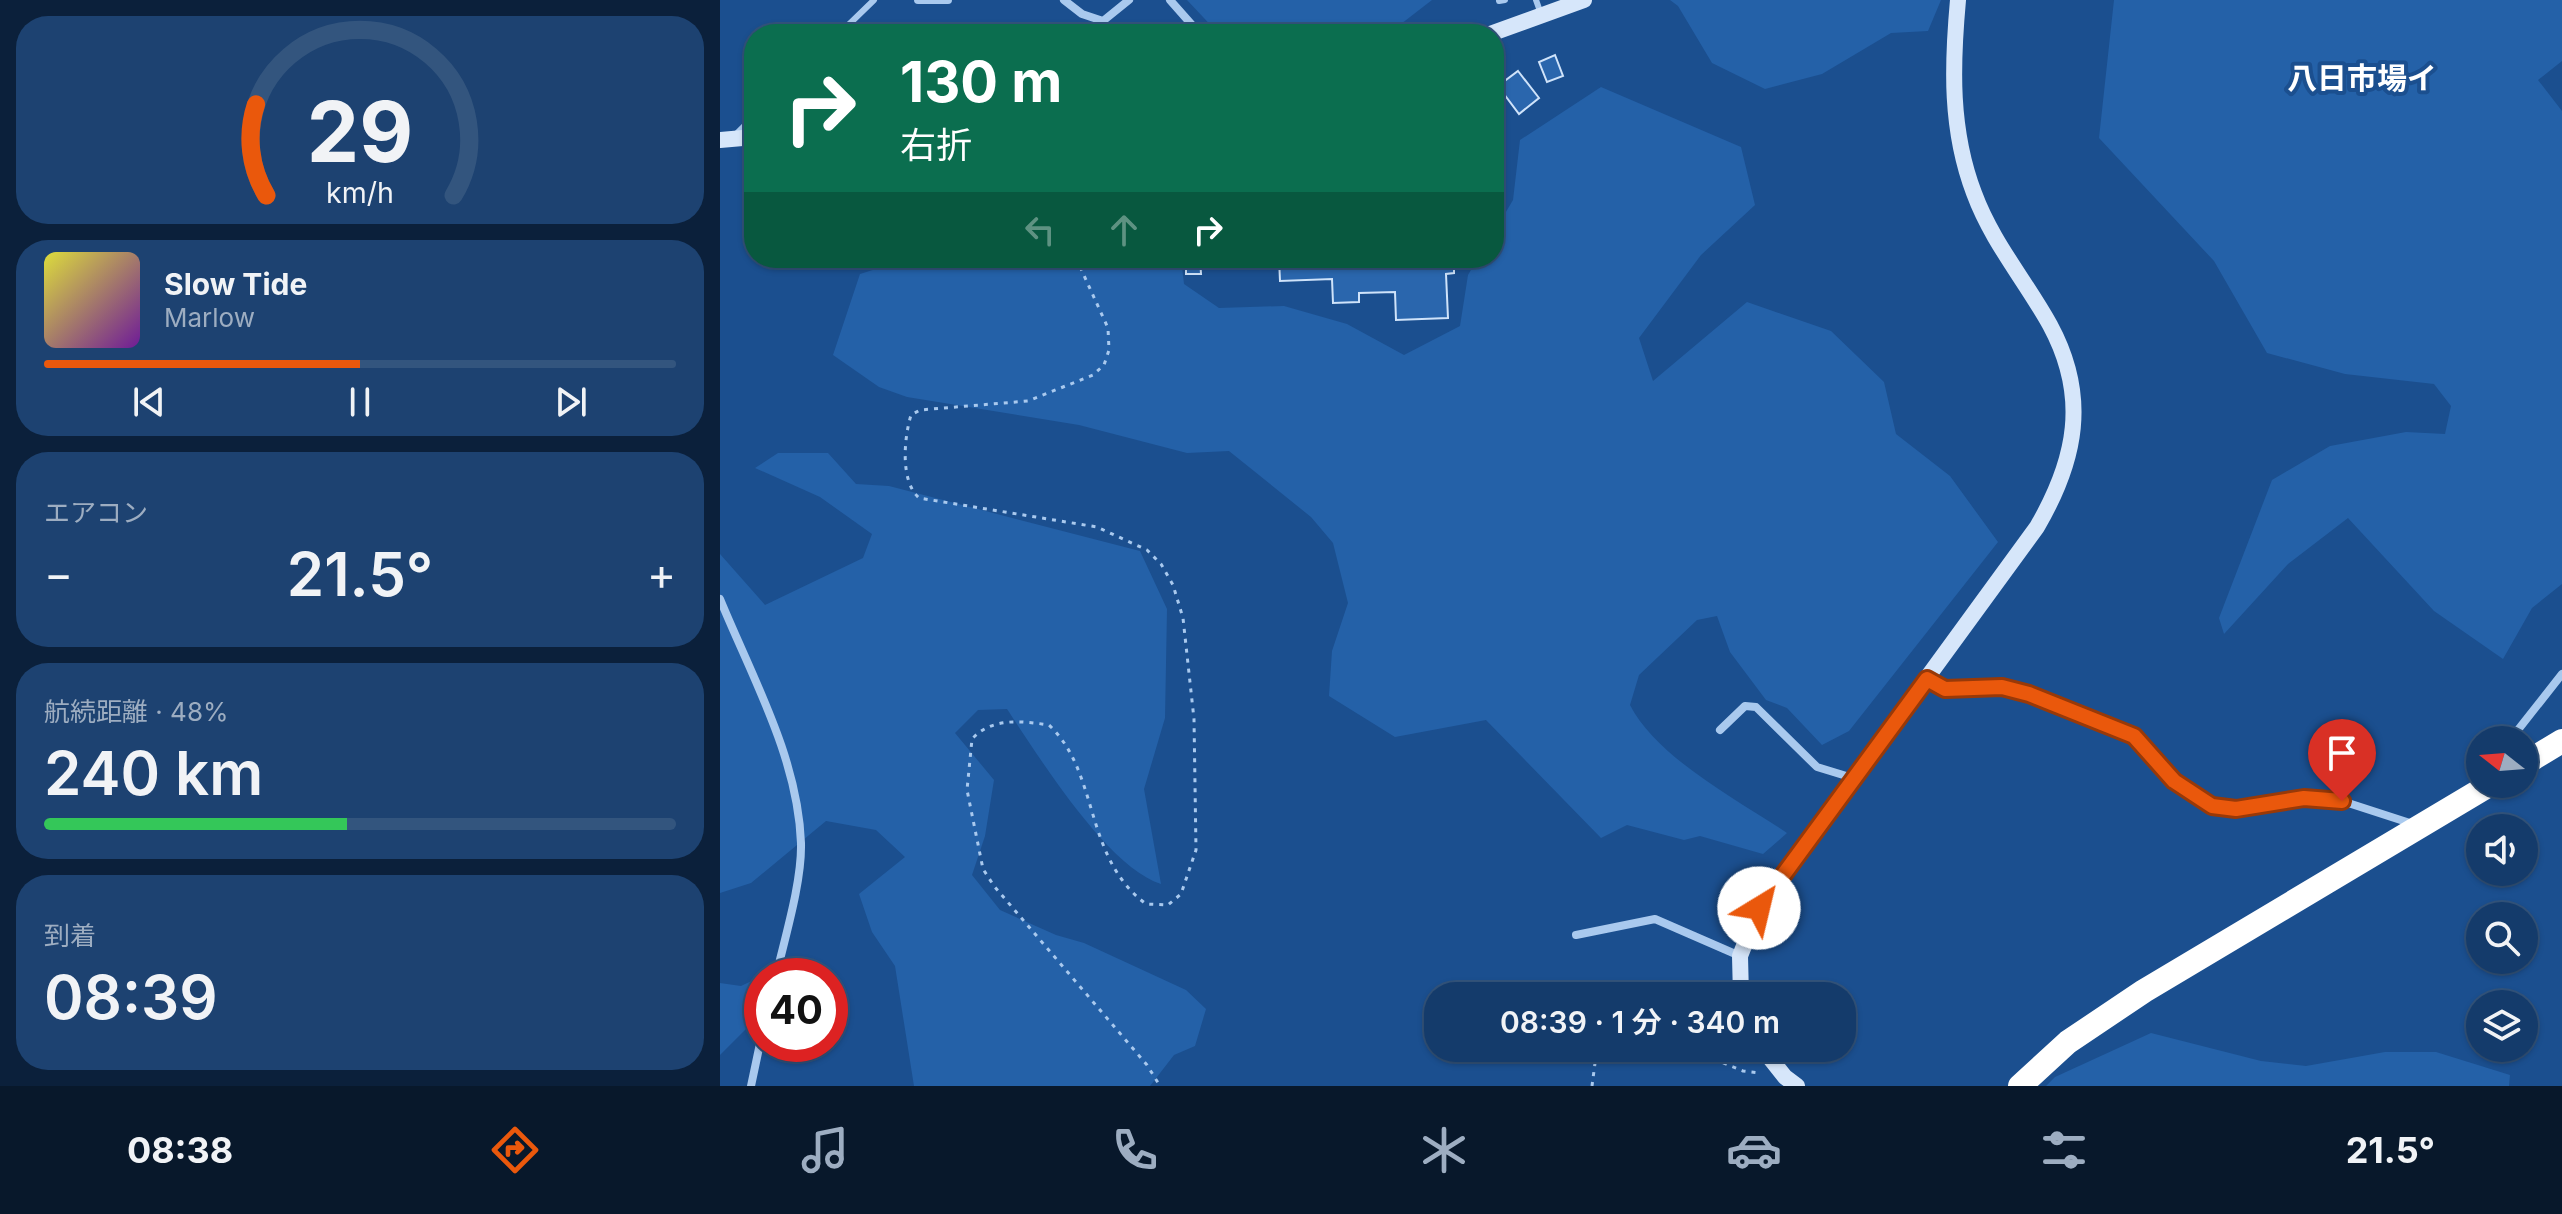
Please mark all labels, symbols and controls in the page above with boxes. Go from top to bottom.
text: 130 m [900,48,1062,116]
icon: right [768,56,872,160]
district label: 八日市場イ [2287,60,2437,96]
text: 29 [307,81,413,182]
text: 右折 [900,123,972,167]
text: km/h [326,175,394,210]
icon: left [1018,208,1062,252]
icon: ahead [1102,208,1146,252]
icon: right [1186,208,1230,252]
text: Slow Tide [164,266,307,302]
text: Marlow [164,302,255,333]
icon: previous [127,380,171,424]
icon: pause [338,380,382,424]
icon: next [549,380,593,424]
text: エアコン [44,497,148,528]
text: 21.5° [287,538,433,610]
text: − [44,547,73,601]
text: + [647,547,676,601]
text: 航続距離 · 48% [44,696,229,727]
pin [2308,719,2376,801]
north arrow [2466,726,2538,798]
map controls [2466,726,2538,1062]
icon: arrive [2320,731,2364,775]
text: 240 km [44,737,263,809]
button: sound [2466,814,2538,886]
position arrow [1717,866,1801,950]
button: search [2466,902,2538,974]
text: 到着 [44,920,96,951]
speed limit sign: 40 [744,958,848,1062]
text: 08:39 [44,961,218,1033]
button: layers [2466,990,2538,1062]
text: 08:39 · 1 分 · 340 m [1500,1004,1780,1040]
icon: directions [487,1122,543,1178]
icon: music [797,1122,853,1178]
icon: phone [1107,1122,1163,1178]
icon: climate [1416,1122,1472,1178]
icon: car [1726,1122,1782,1178]
icon: filters [2036,1122,2092,1178]
text: 08:38 [127,1128,233,1172]
text: 21.5° [2346,1128,2435,1172]

